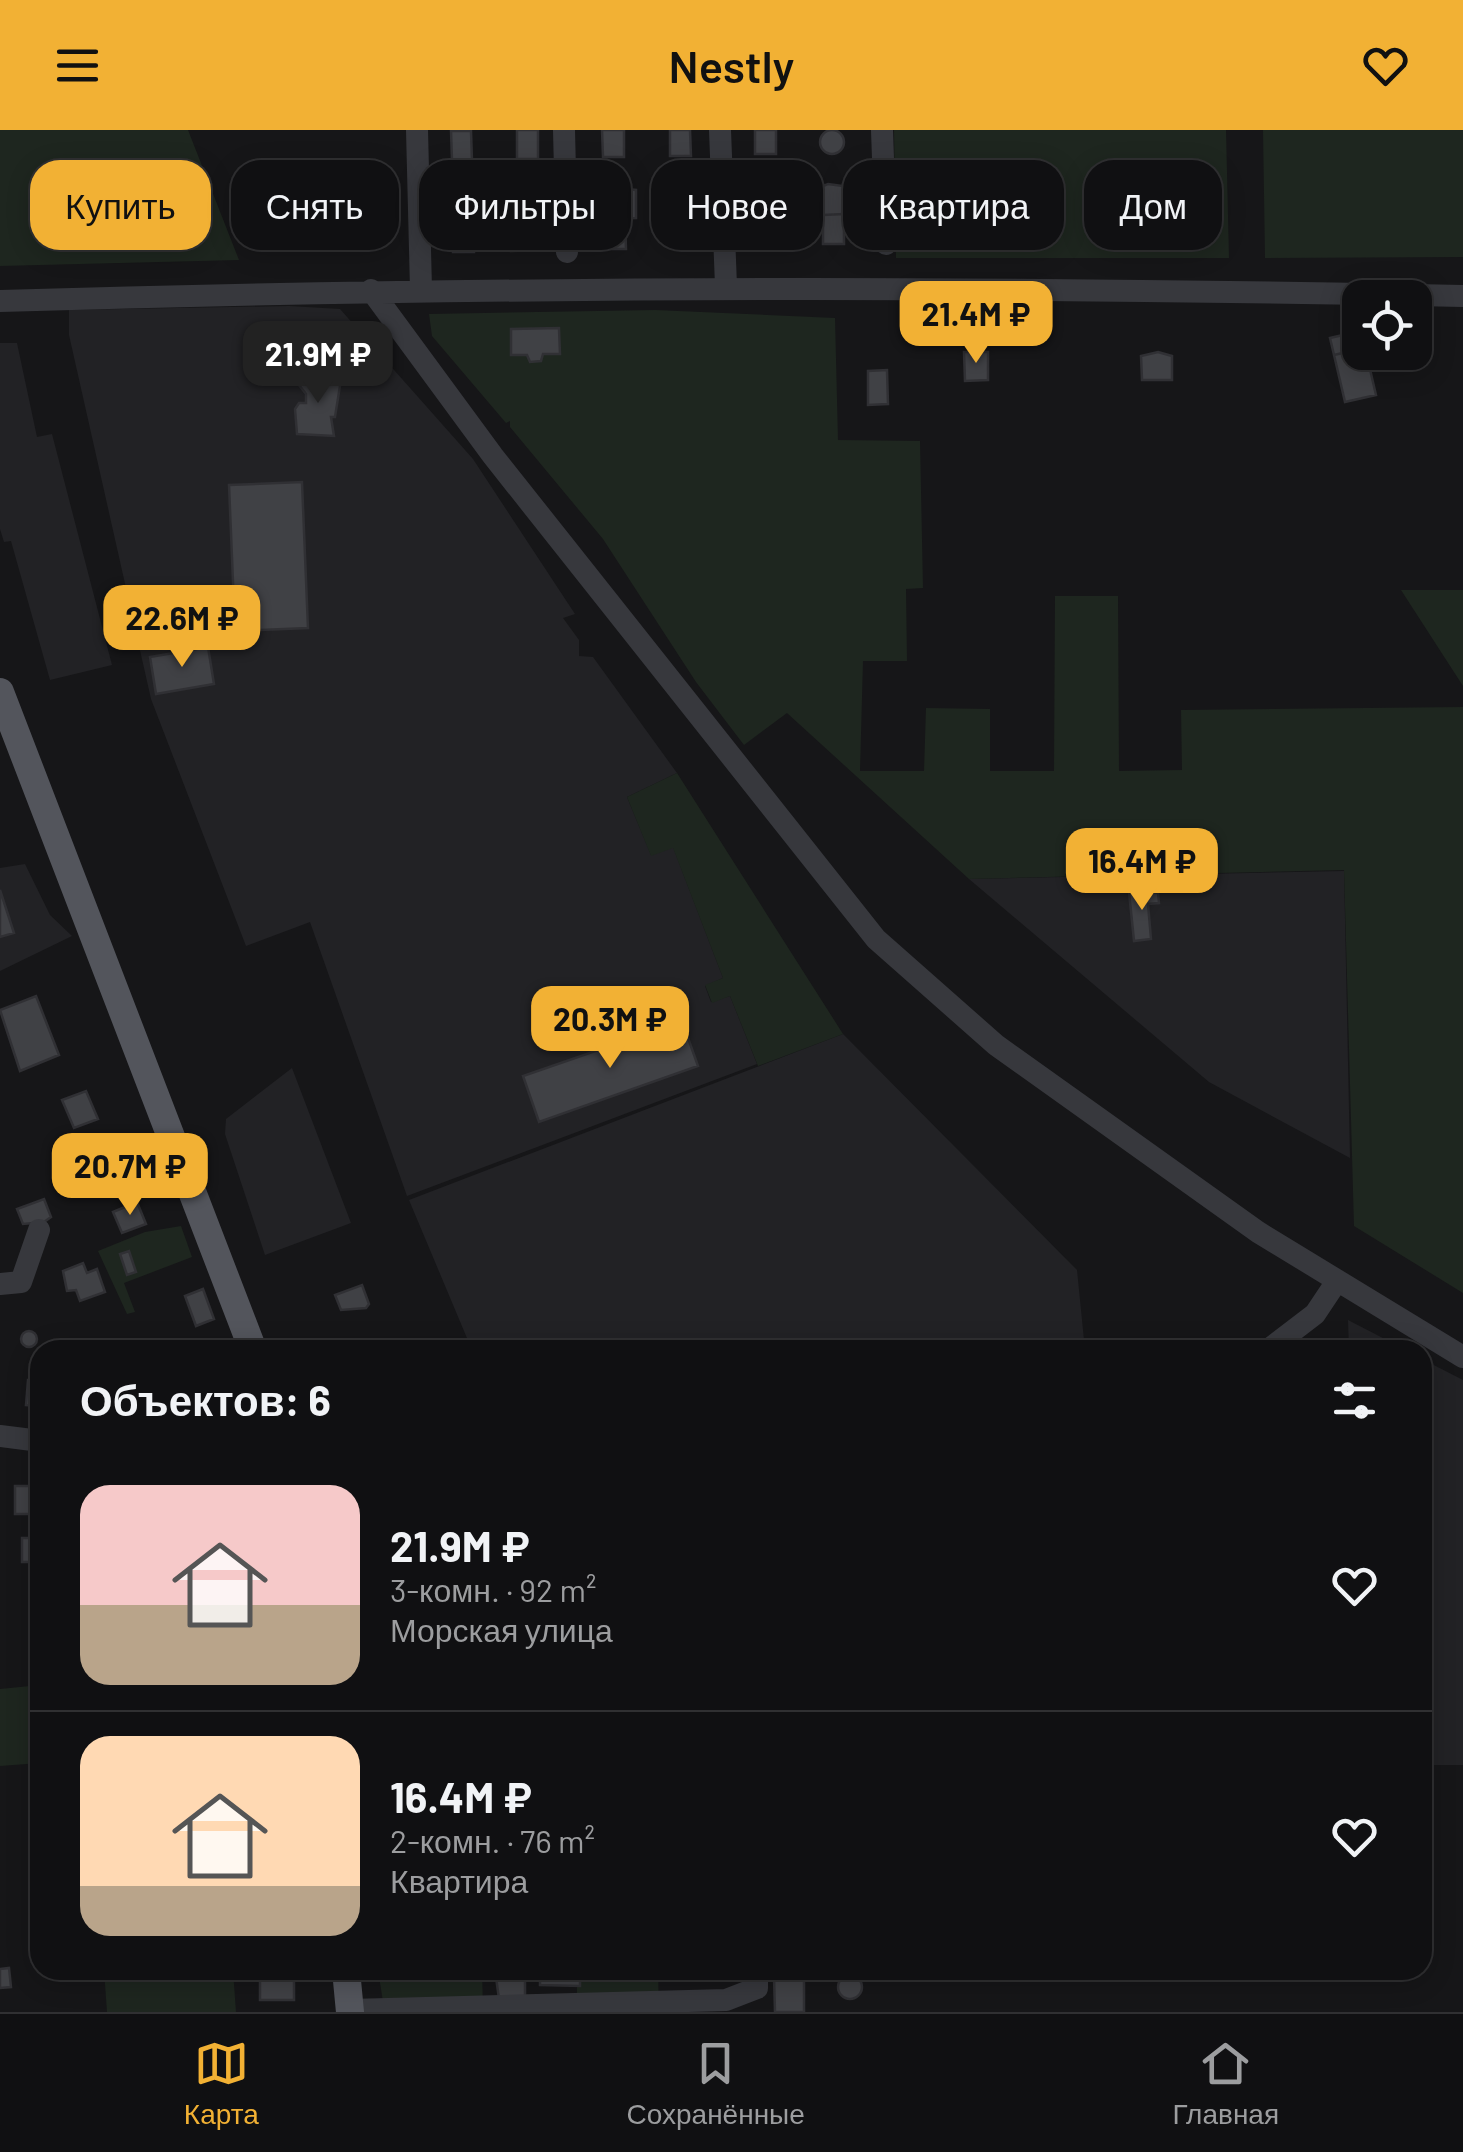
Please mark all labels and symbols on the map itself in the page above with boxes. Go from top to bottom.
pin: 21.4M ₽ [884,281,1068,366]
pin: 21.9M ₽ [226,321,410,406]
pin: 22.6M ₽ [90,585,274,670]
pin: 16.4M ₽ [1050,828,1234,913]
pin: 20.3M ₽ [518,986,702,1071]
pin: 20.7M ₽ [38,1133,222,1218]

